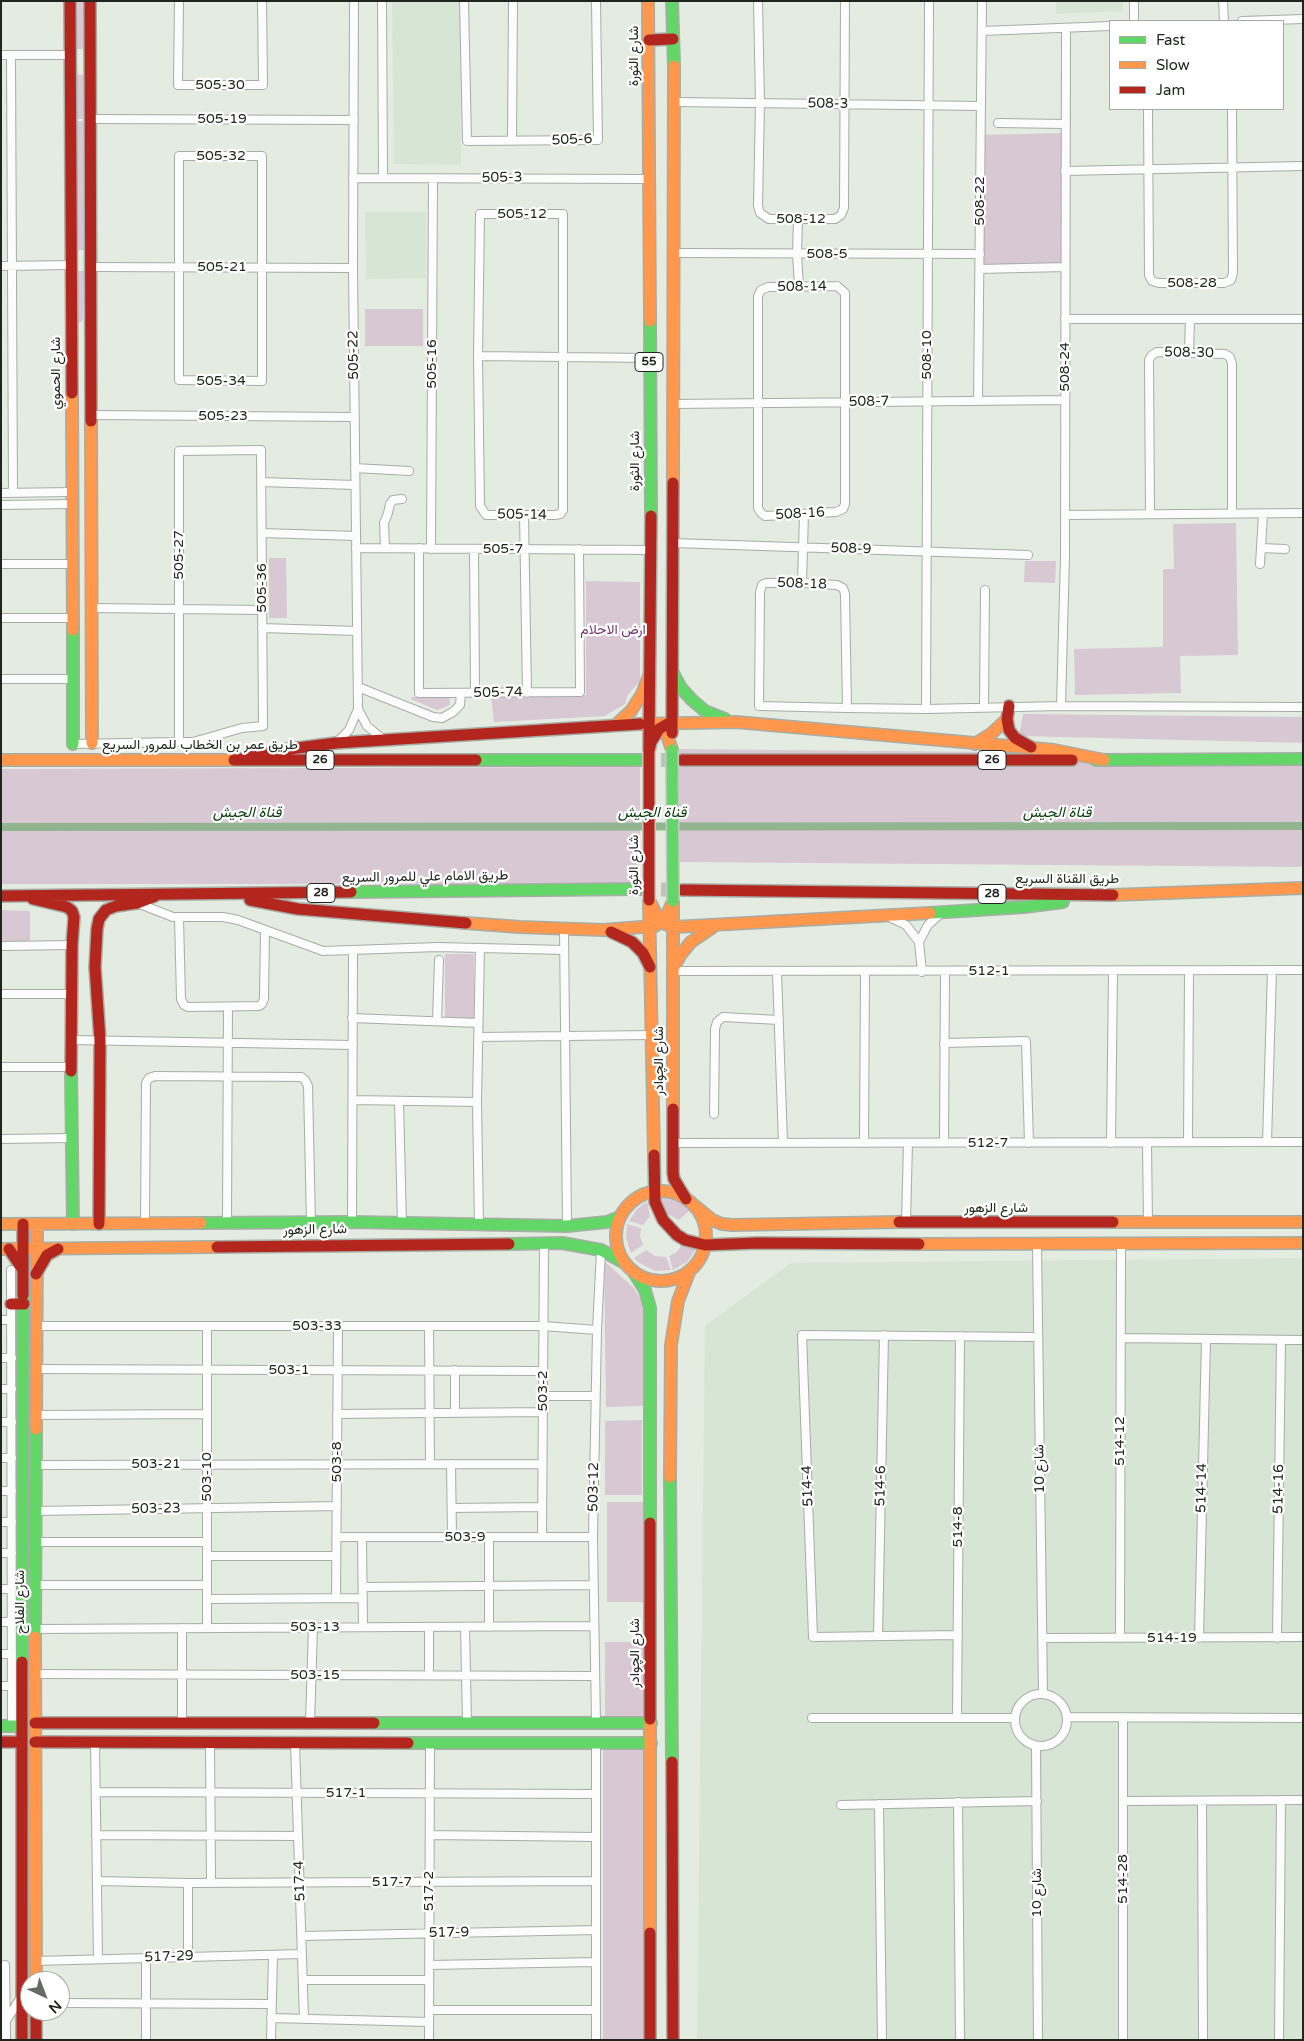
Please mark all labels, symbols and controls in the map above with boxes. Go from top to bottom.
legend [1109,20,1284,110]
street label: شارع الثورة [626,26,642,86]
text: Fast [1156,31,1185,49]
text: Slow [1156,56,1190,74]
street label: 505-30 [195,77,245,93]
text: Jam [1156,81,1185,99]
street label: 508-3 [807,95,849,113]
street label: 505-19 [197,111,247,127]
street label: 505-6 [551,131,593,149]
street label: 505-32 [196,148,246,164]
street label: 505-3 [481,169,523,187]
street label: 508-22 [972,176,988,226]
street label: 505-12 [497,206,547,222]
street label: 508-12 [776,211,826,227]
street label: 508-5 [807,246,847,262]
street label: 505-21 [197,259,247,275]
street label: 508-28 [1167,275,1217,291]
street label: 508-14 [777,278,827,296]
street label: 505-22 [345,330,363,380]
street label: 508-10 [919,330,935,380]
street label: شارع الحموي [48,337,64,409]
street label: 505-16 [424,339,440,389]
street label: 508-24 [1057,342,1073,392]
street label: 508-30 [1164,344,1214,362]
road number: 55 [635,352,663,372]
street label: 505-34 [196,373,246,389]
street label: 508-7 [849,393,889,411]
street label: 505-23 [198,408,248,424]
street label: شارع الثورة [627,431,643,491]
street label: 508-16 [775,504,825,524]
street label: 505-14 [497,506,547,524]
street label: 505-27 [171,530,187,580]
street label: 508-9 [830,540,872,558]
street label: 505-7 [483,541,523,557]
street label: 505-36 [254,563,270,613]
street label: 508-18 [777,575,827,593]
park label: ارض الاحلام [580,622,646,638]
street label: 505-74 [473,684,523,702]
street label: طريق عمر بن الخطاب للمرور السريع [102,737,298,753]
road number: 26 [306,750,334,770]
road number: 26 [978,750,1006,770]
water label: قناة الجيش [213,804,281,822]
water label: قناة الجيش [618,804,686,822]
water label: قناة الجيش [1023,804,1091,822]
street label: شارع الثورة [626,835,642,895]
street label: طريق الامام علي للمرور السريع [342,867,508,887]
street label: طريق القناة السريع [1015,871,1119,887]
road number: 28 [307,884,335,902]
road number: 28 [978,884,1006,904]
street label: 512-1 [969,963,1009,979]
street label: شارع الچوادر [651,1026,667,1096]
street label: 512-7 [968,1135,1008,1151]
street label: شارع الزهور [964,1200,1028,1216]
street label: شارع الزهور [283,1221,347,1239]
street label: 503-33 [292,1318,342,1334]
street label: 503-1 [269,1362,309,1378]
street label: 503-2 [535,1371,551,1411]
street label: 514-12 [1112,1416,1128,1466]
street label: 503-8 [329,1442,345,1482]
street label: شارع 10 [1031,1444,1049,1494]
street label: 503-10 [199,1452,215,1502]
street label: 503-21 [131,1456,181,1472]
street label: 503-12 [585,1462,603,1512]
street label: 514-14 [1193,1463,1211,1513]
street label: 514-16 [1270,1464,1288,1514]
street label: 514-4 [799,1465,817,1507]
street label: 514-6 [872,1465,890,1507]
street label: 503-23 [131,1500,181,1518]
street label: 514-8 [950,1506,966,1548]
street label: 503-9 [445,1529,485,1545]
street label: شارع الفلاح [12,1570,28,1634]
street label: شارع الچوادر [627,1618,643,1688]
street label: 503-13 [290,1619,340,1635]
street label: 514-19 [1147,1630,1197,1646]
street label: 503-15 [290,1667,340,1683]
street label: 517-1 [326,1785,366,1801]
street label: 514-28 [1115,1854,1131,1904]
street label: 517-4 [291,1860,309,1902]
street label: شارع 10 [1029,1868,1045,1918]
street label: 517-2 [421,1871,437,1911]
street label: 517-7 [372,1874,412,1890]
street label: 517-9 [429,1924,469,1942]
street label: 517-29 [144,1948,194,1966]
north arrow [20,1971,70,2021]
text: N [45,1997,65,2017]

